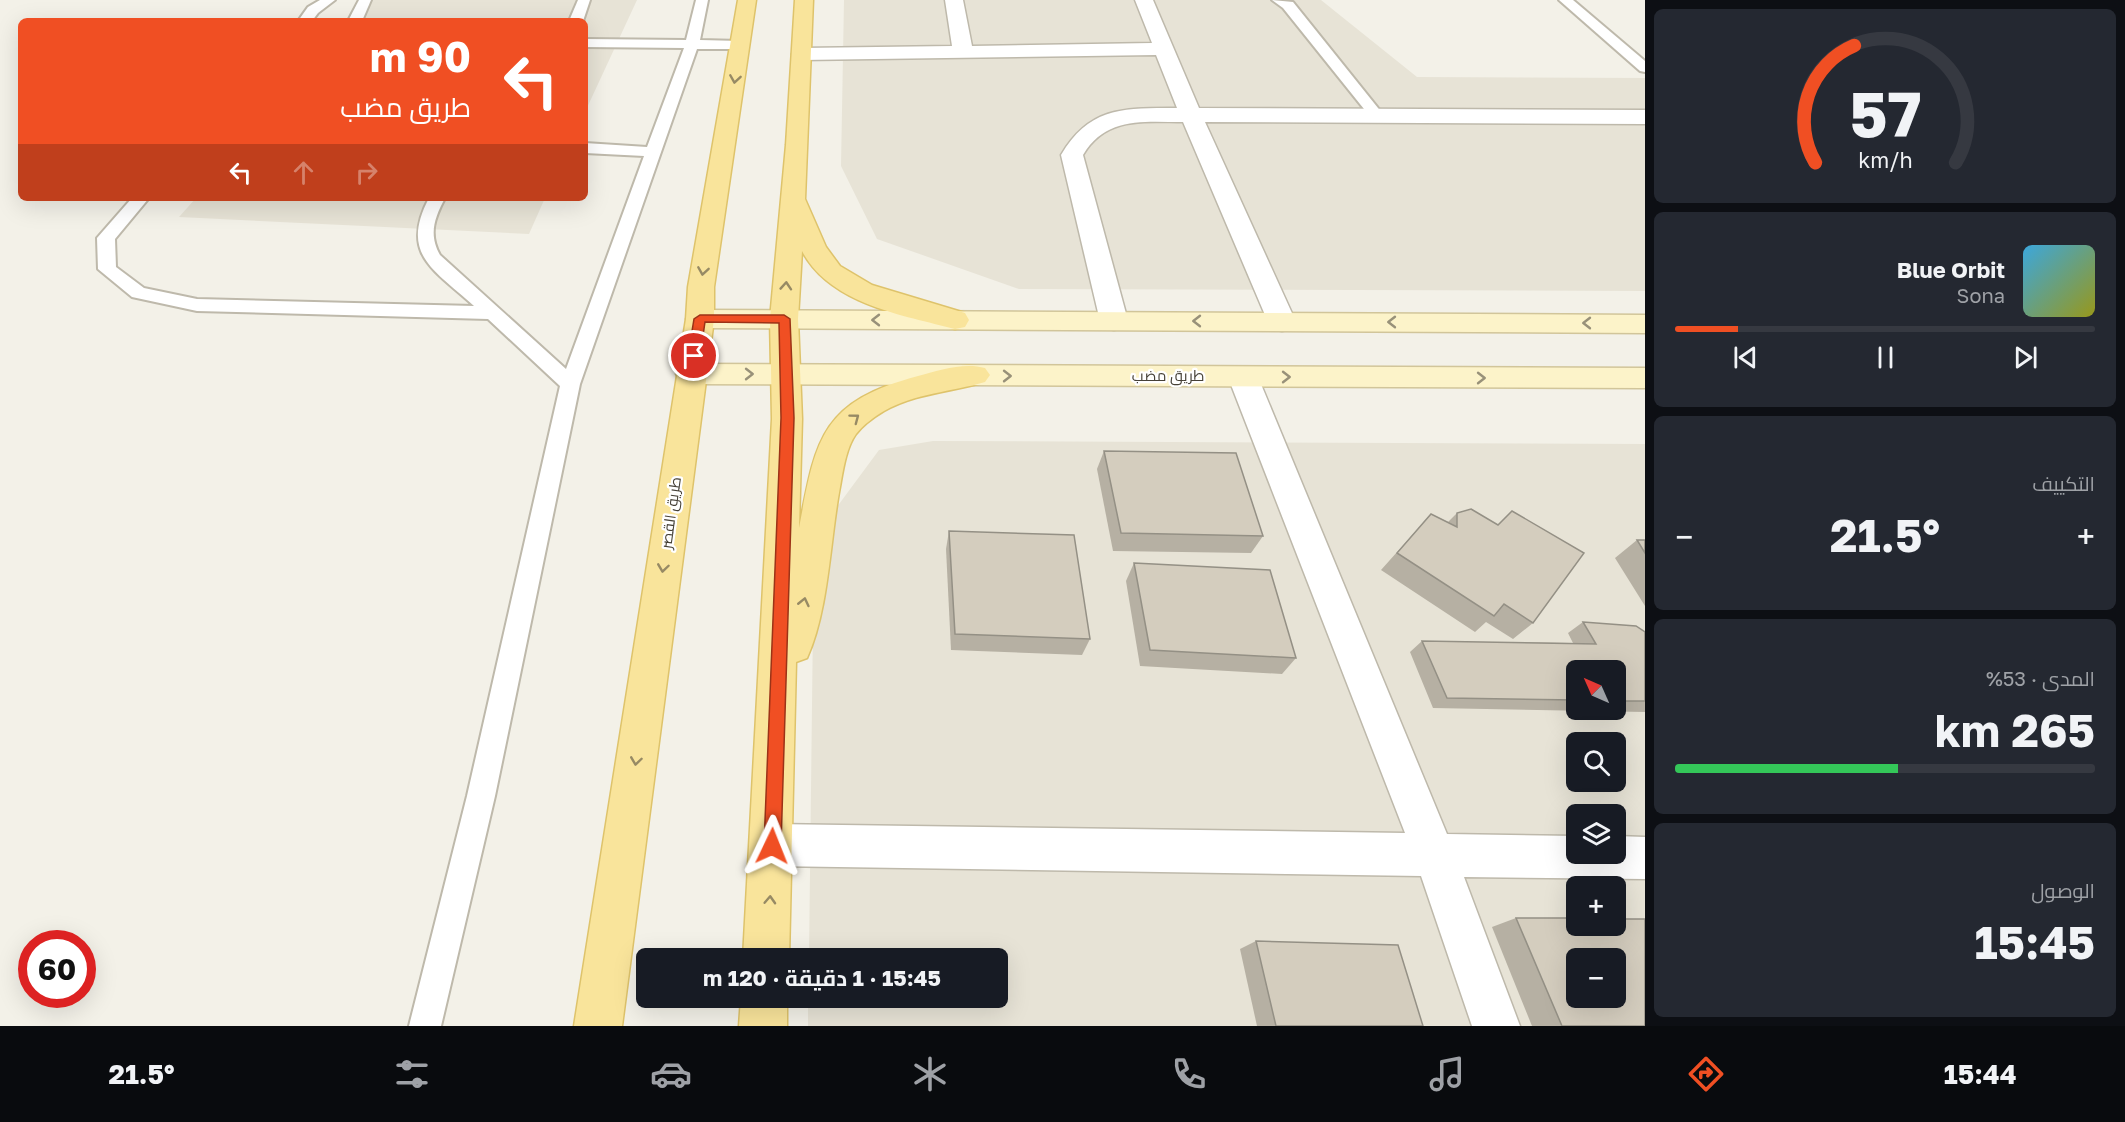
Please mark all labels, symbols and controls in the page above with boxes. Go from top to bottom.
text: 90 m [370,31,471,81]
icon: left [492,42,570,120]
one-way arrow [729,74,741,83]
text: 57 [1849,76,1921,151]
text: طريق مضب [340,91,471,123]
text: km/h [1858,148,1912,174]
icon: left [224,156,257,189]
icon: ahead [287,156,320,189]
icon: right [350,156,383,189]
text: Blue Orbit [1897,256,2005,283]
one-way arrow [698,266,710,276]
one-way arrow [780,281,793,290]
text: Sona [1957,283,2005,307]
one-way arrow [871,314,880,326]
one-way arrow [1192,315,1201,327]
one-way arrow [1387,316,1396,328]
one-way arrow [1582,317,1591,330]
pin [668,330,719,381]
icon: arrive [677,339,710,372]
icon: previous [1729,341,1762,374]
icon: pause [1869,341,1902,374]
icon: next [2009,341,2042,374]
street label: طريق مضب [1132,366,1204,386]
one-way arrow [745,368,754,380]
one-way arrow [1003,370,1012,382]
one-way arrow [1282,371,1291,383]
one-way arrow [1477,372,1486,384]
one-way arrow [848,414,859,425]
text: التكييف [2032,471,2095,495]
street label: طريق القصر [656,476,686,551]
text: 21.5° [1830,508,1940,562]
text: − [1675,517,1693,556]
text: + [2077,517,2095,556]
one-way arrow [658,564,670,573]
one-way arrow [797,597,810,607]
north arrow [1566,660,1626,720]
map controls [1566,660,1626,1008]
text: المدى · 53% [1986,666,2095,690]
text: 265 km [1935,703,2095,757]
button: search [1566,732,1626,792]
one-way arrow [630,757,642,766]
button: layers [1566,804,1626,864]
position arrow [740,814,804,878]
button: + [1566,876,1626,936]
text: الوصول [2031,878,2095,902]
one-way arrow [763,896,776,905]
text: 15:45 [1974,915,2095,969]
speed limit sign: 60 [18,930,96,1008]
button: − [1566,948,1626,1008]
text: 15:45 · 1 دقيقة · 120 m [703,964,941,991]
icon: filters [391,1053,433,1095]
icon: car [650,1053,692,1095]
icon: climate [909,1053,951,1095]
icon: phone [1168,1053,1210,1095]
icon: music [1426,1053,1468,1095]
icon: directions [1685,1053,1727,1095]
text: 21.5° [108,1058,175,1090]
text: 15:44 [1944,1058,2017,1090]

